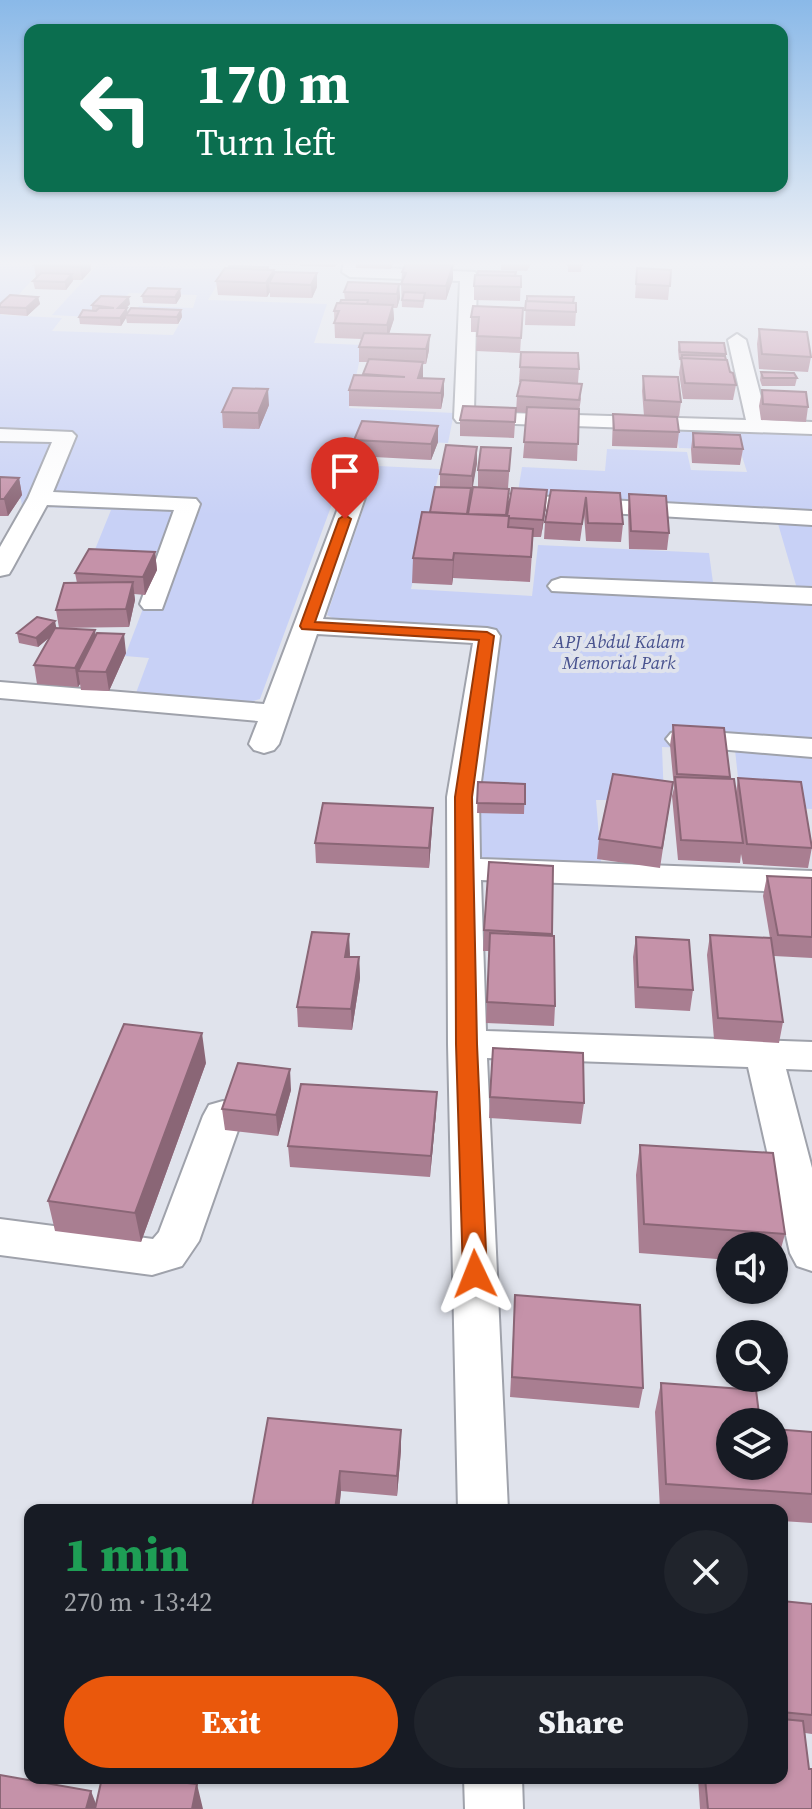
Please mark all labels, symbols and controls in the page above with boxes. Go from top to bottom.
text: 170 m [196,45,350,122]
icon: left [64,56,168,160]
text: Turn left [196,118,335,167]
pin [311,437,379,519]
icon: arrive [323,449,367,493]
park label: APJ Abdul Kalam Memorial Park [552,629,685,675]
position arrow [433,1232,517,1316]
map controls [716,1232,788,1480]
button: sound [716,1232,788,1304]
button: search [716,1320,788,1392]
button: layers [716,1408,788,1480]
text: 1 min [64,1521,189,1587]
button: close [664,1530,748,1614]
text: 270 m · 13:42 [64,1584,212,1620]
button: Exit [64,1676,398,1768]
button: Share [414,1676,748,1768]

